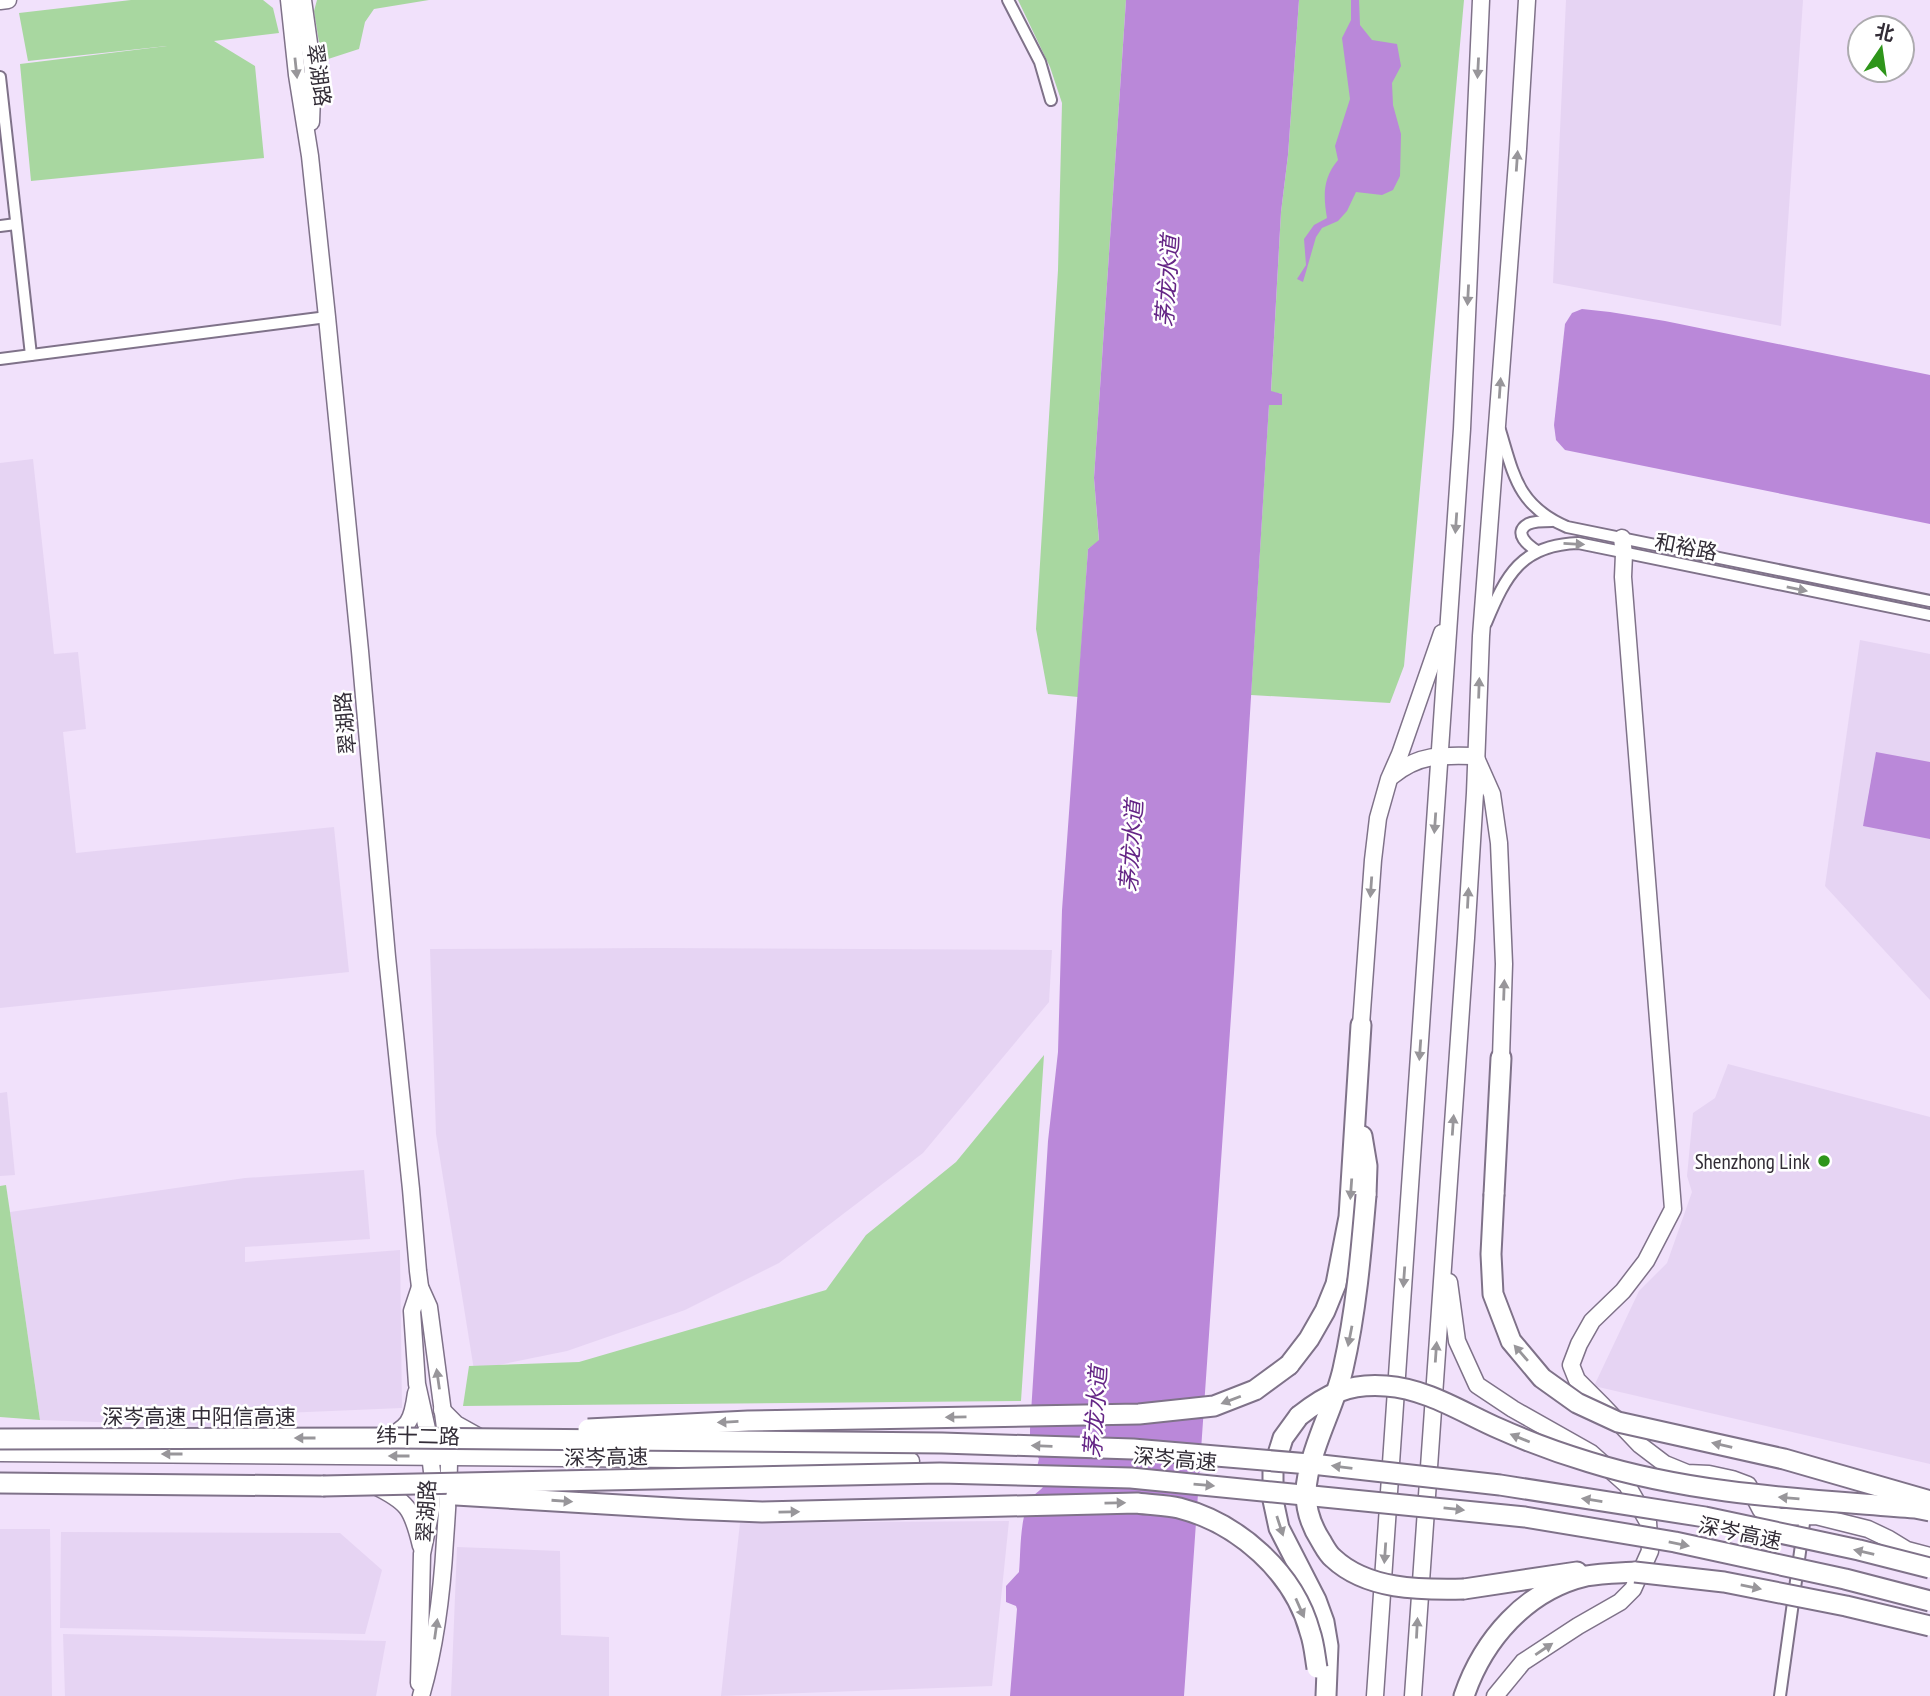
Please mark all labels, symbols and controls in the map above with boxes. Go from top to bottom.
north arrow [1846,14,1916,84]
text: 北 [1873,19,1897,46]
street label: 翠湖路 [301,42,337,108]
one-way arrow [291,57,302,79]
one-way arrow [1472,57,1483,79]
one-way arrow [1512,150,1523,172]
water label: 茅龙水道 [1149,231,1185,328]
one-way arrow [1462,285,1473,307]
one-way arrow [1495,377,1506,399]
one-way arrow [1450,512,1461,534]
street label: 和裕路 [1653,528,1719,566]
one-way arrow [1563,539,1585,550]
one-way arrow [1786,583,1808,594]
one-way arrow [1474,677,1485,699]
street label: 翠湖路 [329,690,361,756]
water label: 茅龙水道 [1113,796,1149,893]
one-way arrow [1429,812,1440,834]
one-way arrow [1365,876,1376,898]
one-way arrow [1463,887,1474,909]
one-way arrow [1498,979,1509,1001]
one-way arrow [1414,1039,1425,1061]
one-way arrow [1447,1114,1458,1136]
place label: Shenzhong Link [1695,1148,1810,1175]
marker: Shenzhong Link [1816,1153,1832,1169]
one-way arrow [1345,1178,1356,1200]
one-way arrow [1398,1266,1409,1288]
one-way arrow [1344,1325,1355,1347]
one-way arrow [1431,1341,1442,1363]
one-way arrow [1514,1345,1529,1362]
water label: 茅龙水道 [1077,1362,1113,1459]
one-way arrow [432,1368,443,1390]
one-way arrow [1220,1394,1241,1405]
street label: 深岑高速 中阳信高速 [102,1403,296,1430]
one-way arrow [944,1411,966,1423]
one-way arrow [717,1416,739,1427]
street label: 纬十二路 [376,1422,460,1450]
one-way arrow [294,1432,316,1444]
one-way arrow [1510,1432,1531,1443]
one-way arrow [1711,1439,1733,1450]
one-way arrow [1031,1440,1053,1452]
street label: 深岑高速 [1132,1442,1218,1476]
street label: 深岑高速 [564,1443,648,1471]
one-way arrow [161,1448,183,1460]
one-way arrow [388,1450,410,1462]
one-way arrow [1331,1462,1353,1473]
street label: 翠湖路 [411,1479,441,1543]
one-way arrow [1193,1479,1215,1490]
one-way arrow [1778,1492,1800,1503]
one-way arrow [1581,1494,1603,1505]
one-way arrow [551,1496,573,1507]
one-way arrow [1104,1498,1126,1509]
one-way arrow [1444,1504,1466,1515]
one-way arrow [778,1506,800,1517]
street label: 深岑高速 [1696,1511,1784,1555]
one-way arrow [1275,1515,1286,1536]
one-way arrow [1668,1538,1690,1549]
one-way arrow [1379,1542,1390,1564]
one-way arrow [1853,1546,1875,1557]
one-way arrow [1740,1582,1762,1593]
one-way arrow [1295,1598,1306,1619]
one-way arrow [1412,1617,1423,1639]
one-way arrow [431,1618,442,1640]
one-way arrow [1534,1643,1553,1656]

